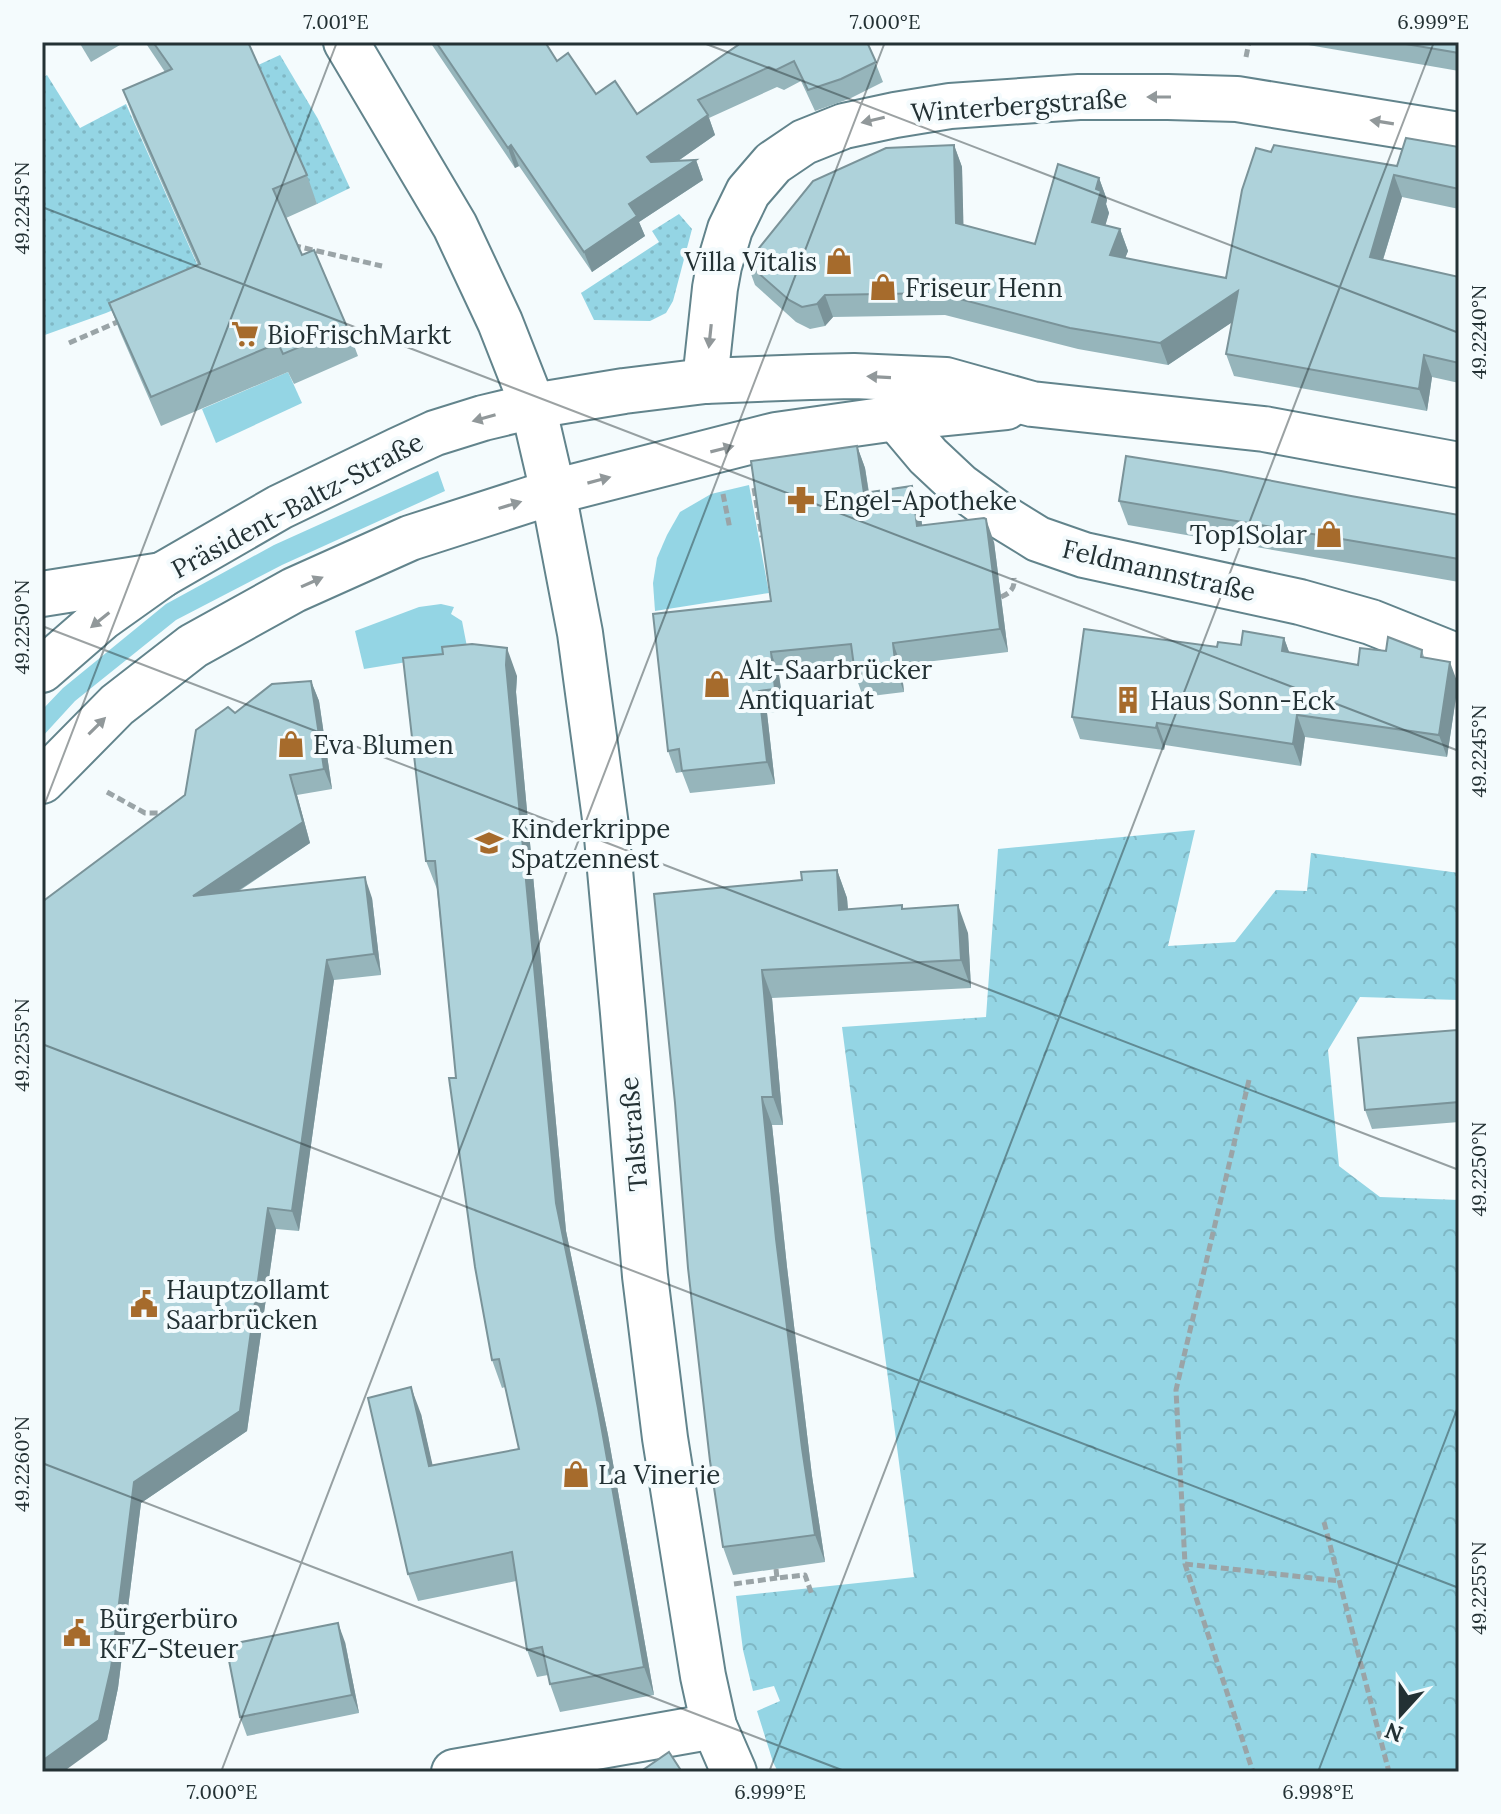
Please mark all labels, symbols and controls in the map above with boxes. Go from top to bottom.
text: 7.001°E [303,9,369,34]
text: 7.000°E [850,9,920,34]
text: 6.999°E [1397,9,1469,34]
street label: Winterbergstraße [910,81,1128,129]
one-way arrow [1146,91,1171,103]
one-way arrow [860,114,885,127]
one-way arrow [1369,115,1394,128]
text: 49.2245°N [9,161,34,255]
place label: Villa Vitalis [684,245,817,278]
shop icon: Villa Vitalis [824,246,854,276]
place label: Friseur Henn [905,271,1063,304]
shop icon: Friseur Henn [868,272,898,302]
text: 49.2240°N [1466,285,1491,379]
place label: BioFrischMarkt [267,318,451,351]
supermarket icon: BioFrischMarkt [230,319,260,349]
one-way arrow [703,324,716,349]
one-way arrow [866,370,891,383]
one-way arrow [471,412,495,425]
street label: Präsident-Baltz-Straße [166,425,428,585]
one-way arrow [709,442,734,454]
one-way arrow [587,474,612,486]
place label: Engel-Apotheke [823,484,1017,517]
pharmacy icon: Engel-Apotheke [786,485,816,515]
one-way arrow [499,498,523,511]
place label: Top1Solar [1190,518,1308,551]
shop icon: Top1Solar [1314,519,1344,549]
street label: Feldmannstraße [1059,532,1259,608]
one-way arrow [300,576,324,589]
text: 49.2250°N [9,579,34,675]
one-way arrow [90,611,110,628]
place label: Alt-Saarbrücker Antiquariat [738,653,933,716]
shop icon: Alt-Saarbrücker Antiquariat [702,669,732,699]
place label: Haus Sonn-Eck [1150,684,1336,717]
building icon: Haus Sonn-Eck [1113,685,1143,715]
text: 49.2245°N [1466,704,1491,798]
one-way arrow [87,717,106,736]
place label: Eva Blumen [313,728,454,761]
shop icon: Eva Blumen [276,729,306,759]
place label: Kinderkrippe Spatzennest [511,812,670,875]
school or university icon: Kinderkrippe Spatzennest [474,828,504,858]
text: 49.2255°N [9,998,34,1092]
street label: Talstraße [612,1075,654,1193]
text: 49.2250°N [1466,1121,1491,1217]
place label: Hauptzollamt Saarbrücken [166,1273,329,1336]
public building icon: Hauptzollamt Saarbrücken [129,1289,159,1319]
text: 49.2260°N [9,1416,34,1512]
place label: La Vinerie [598,1458,720,1491]
shop icon: La Vinerie [561,1459,591,1489]
text: 49.2255°N [1466,1541,1491,1635]
place label: Bürgerbüro KFZ-Steuer [99,1602,239,1665]
public building icon: Bürgerbüro KFZ-Steuer [62,1618,92,1648]
north arrow [1361,1674,1441,1754]
text: N [1381,1717,1407,1749]
text: 7.000°E [187,1779,257,1804]
text: 6.999°E [734,1779,806,1804]
text: 6.998°E [1282,1779,1354,1804]

